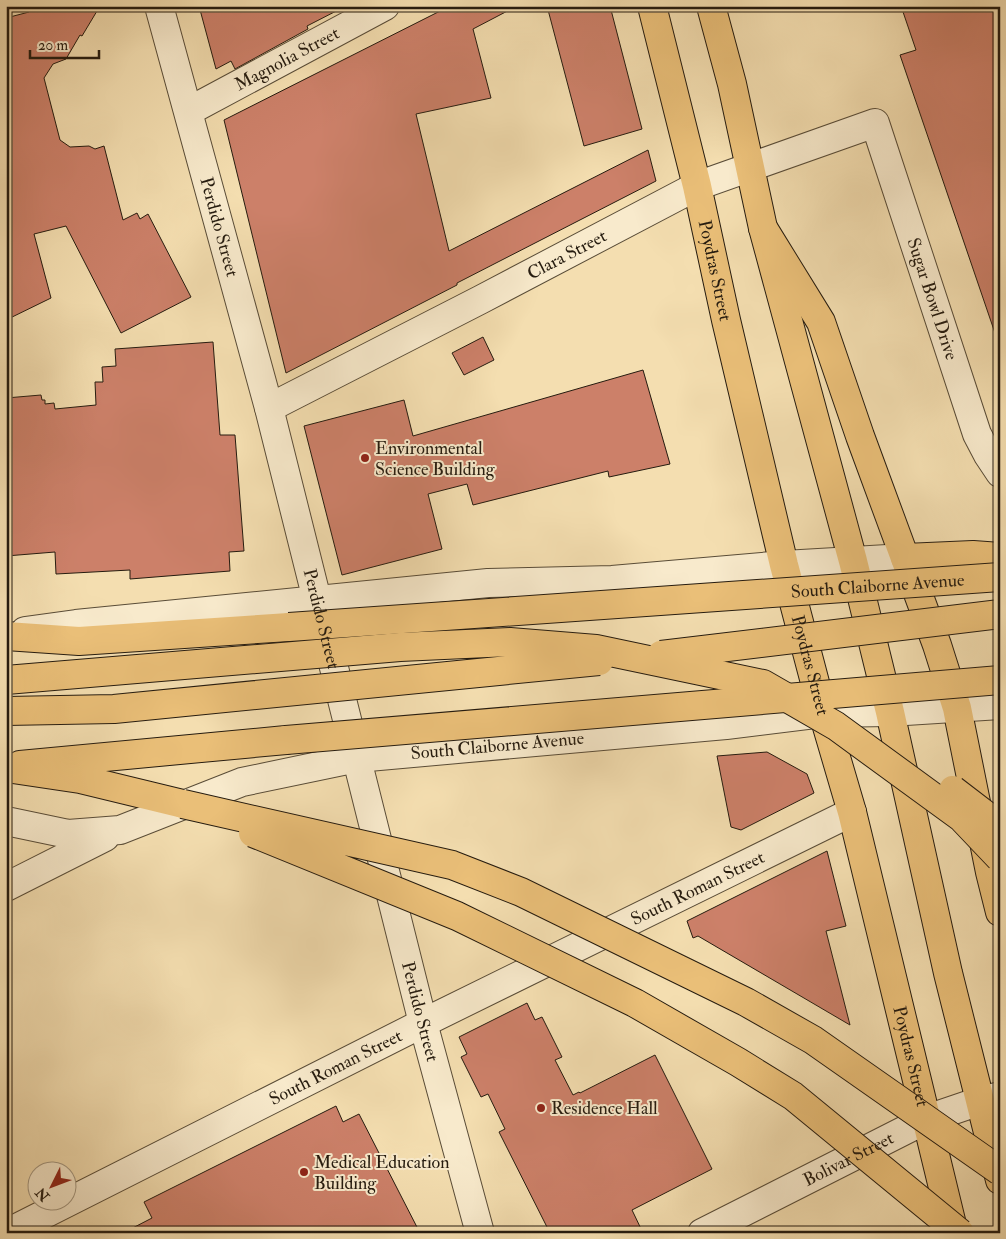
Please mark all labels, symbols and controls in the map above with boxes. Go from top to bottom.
street label: Magnolia Street [231,21,343,96]
scale bar [30,28,99,60]
text: 20 m [38,36,68,55]
street label: Perdido Street [195,174,244,280]
street label: Poydras Street [693,218,737,323]
street label: Clara Street [523,224,611,285]
street label: Sugar Bowl Drive [902,235,964,363]
place label: Environmental Science Building [375,437,496,481]
marker: Environmental Science Building [359,452,371,464]
street label: Perdido Street [298,566,345,671]
street label: South Claiborne Avenue [790,568,966,603]
street label: Poydras Street [786,613,835,718]
street label: South Claiborne Avenue [410,726,586,765]
street label: South Roman Street [627,845,768,931]
street label: Perdido Street [397,959,444,1064]
street label: Poydras Street [888,1004,934,1109]
street label: South Roman Street [265,1024,406,1110]
place label: Residence Hall [551,1097,658,1120]
marker: Residence Hall [535,1102,547,1114]
street label: Bolivar Street [799,1126,898,1191]
place label: Medical Education Building [314,1151,450,1195]
north arrow [28,1162,78,1212]
marker: Medical Education Building [298,1166,310,1178]
text: N [32,1184,54,1205]

